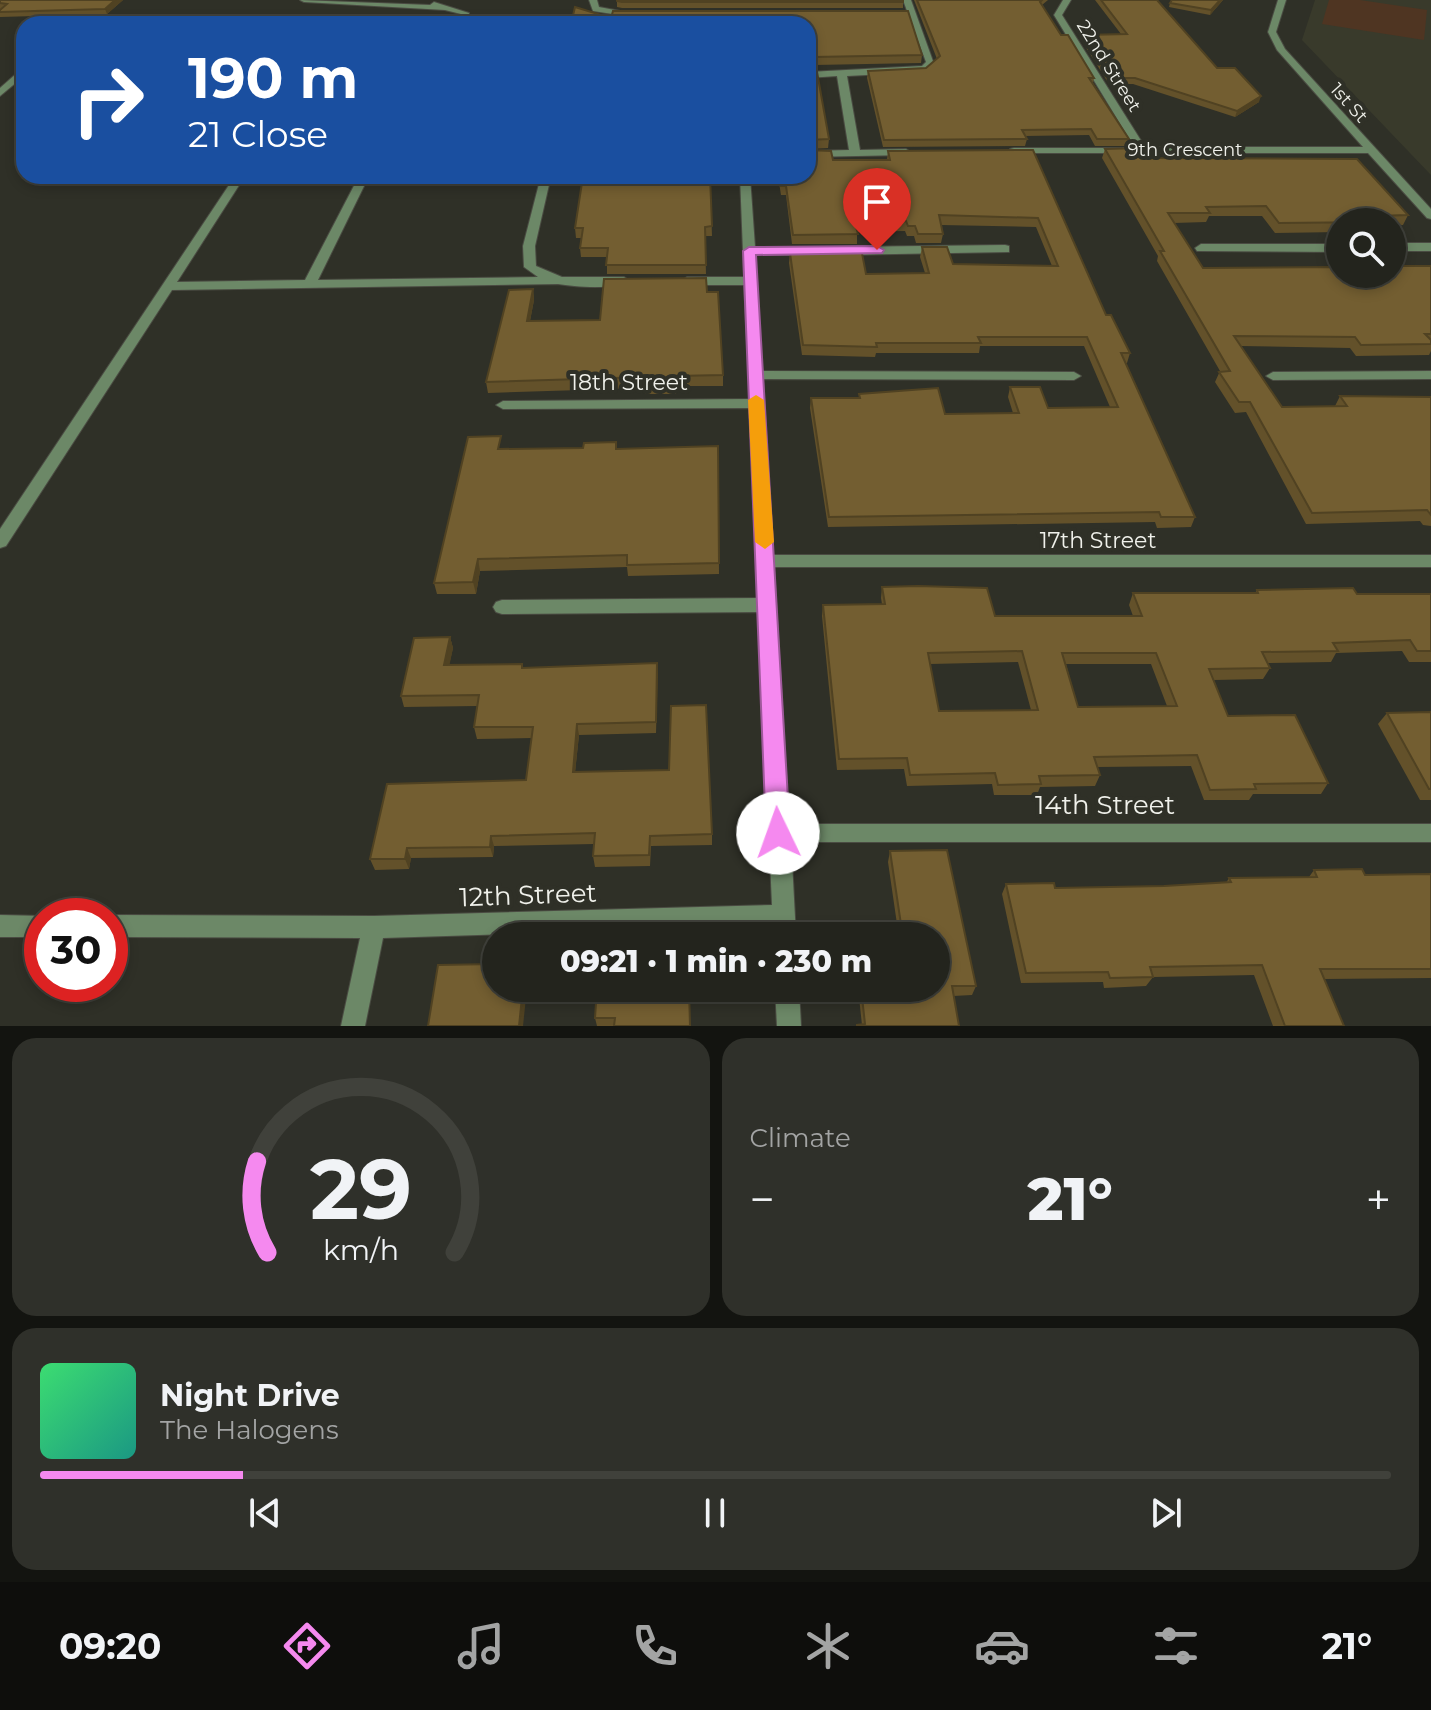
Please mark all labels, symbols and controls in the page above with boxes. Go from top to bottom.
street label: 22nd Street [1072,16,1146,116]
text: 190 m [188,44,358,112]
icon: right [56,48,160,152]
street label: 1st St [1326,79,1372,127]
text: 21 Close [188,112,328,156]
street label: 9th Crescent [1127,139,1243,161]
pin [843,168,911,250]
icon: arrive [855,180,899,224]
map controls [1326,208,1406,288]
button: search [1326,208,1406,288]
street label: 18th Street [570,369,688,396]
street label: 17th Street [1040,527,1156,554]
street label: 14th Street [1035,789,1175,821]
position arrow [736,791,820,875]
street label: 12th Street [459,877,597,913]
speed limit sign: 30 [24,898,128,1002]
text: 09:21 · 1 min · 230 m [560,943,872,980]
text: Climate [750,1122,851,1154]
text: 29 [310,1138,412,1240]
text: 21° [1028,1162,1113,1235]
text: − [750,1172,775,1226]
text: + [1366,1172,1391,1226]
text: km/h [323,1232,399,1267]
text: Night Drive [160,1377,340,1414]
text: The Halogens [160,1414,339,1446]
icon: previous [243,1491,287,1535]
icon: pause [693,1491,737,1535]
icon: next [1144,1491,1188,1535]
icon: directions [279,1618,335,1674]
icon: music [453,1618,509,1674]
icon: phone [627,1618,683,1674]
icon: climate [800,1618,856,1674]
icon: car [974,1618,1030,1674]
icon: filters [1148,1618,1204,1674]
text: 09:20 [59,1624,161,1668]
text: 21° [1322,1624,1372,1668]

